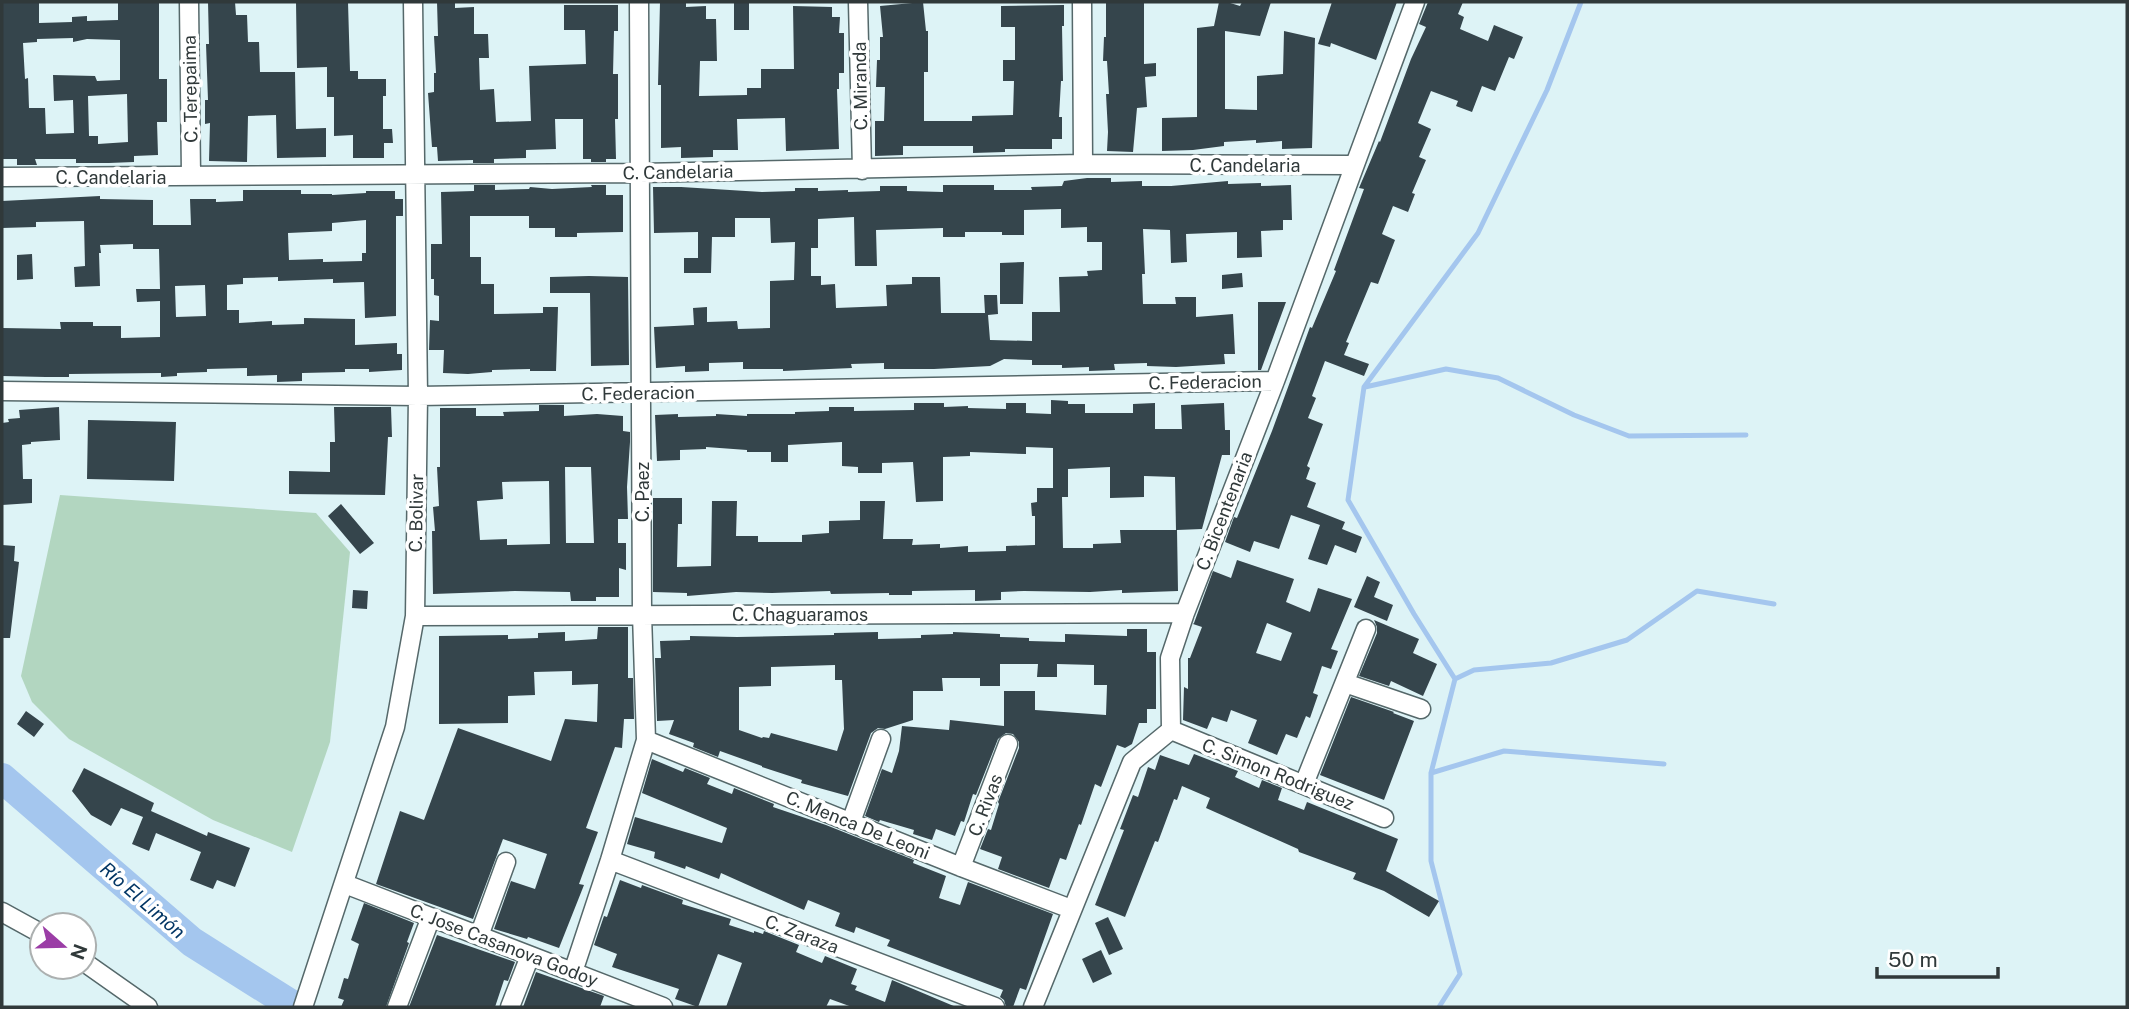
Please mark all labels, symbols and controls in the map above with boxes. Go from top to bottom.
street label: C. Terepaima [179,35,201,143]
street label: C. Miranda [849,41,871,131]
street label: C. Candelaria [1190,155,1300,176]
street label: C. Candelaria [622,161,734,183]
street label: C. Candelaria [56,167,166,188]
street label: C. Federacion [1148,371,1262,393]
street label: C. Federacion [581,382,695,404]
street label: C. Bicentenaria [1192,449,1256,573]
street label: C. Paez [632,462,653,522]
street label: C. Bolivar [405,474,427,552]
street label: C. Chaguaramos [732,604,868,625]
street label: C. Simon Rodriguez [1199,734,1357,814]
street label: C. Rivas [964,771,1006,839]
street label: C. Menca De Leoni [783,787,933,863]
water label: Río El Limón [96,857,190,943]
street label: C. Jose Casanova Godoy [407,899,601,991]
street label: C. Zaraza [762,910,842,958]
north arrow [28,911,98,981]
scale bar [1877,936,1998,980]
text: N [66,941,92,963]
text: 50 m [1888,947,1938,972]

